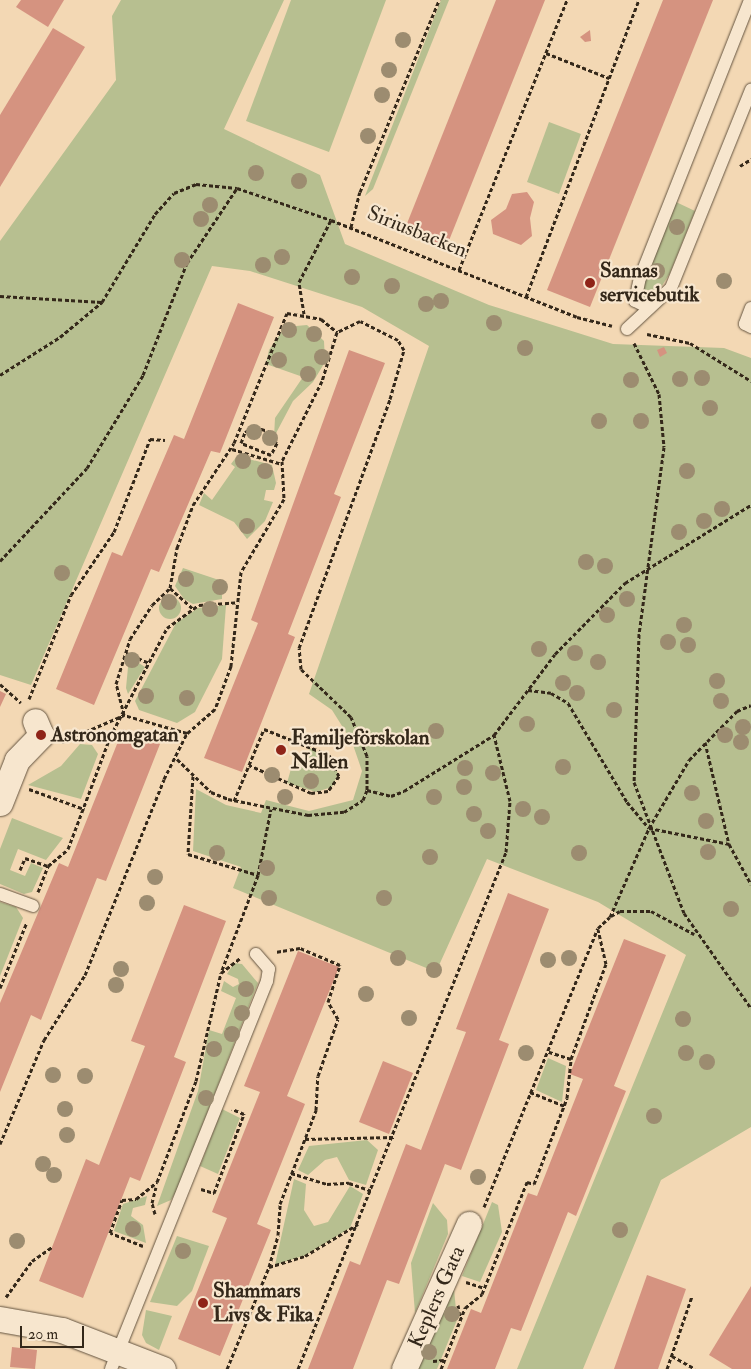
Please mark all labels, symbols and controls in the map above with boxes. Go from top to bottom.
street label: Siriusbacken [363,201,471,263]
place label: Sannas servicebutik [600,258,699,308]
marker: Sannas servicebutik [584,277,596,289]
place label: Astronomgatan [51,722,179,748]
place label: Familjeförskolan Nallen [291,725,429,775]
marker: Astronomgatan [35,729,47,741]
marker: Familjeförskolan Nallen [275,744,287,756]
street label: Keplers Gata [403,1242,471,1352]
place label: Shammars Livs & Fika [213,1278,313,1328]
marker: Shammars Livs & Fika [197,1297,209,1309]
scale bar [22,1316,86,1348]
text: 20 m [28,1325,58,1344]

